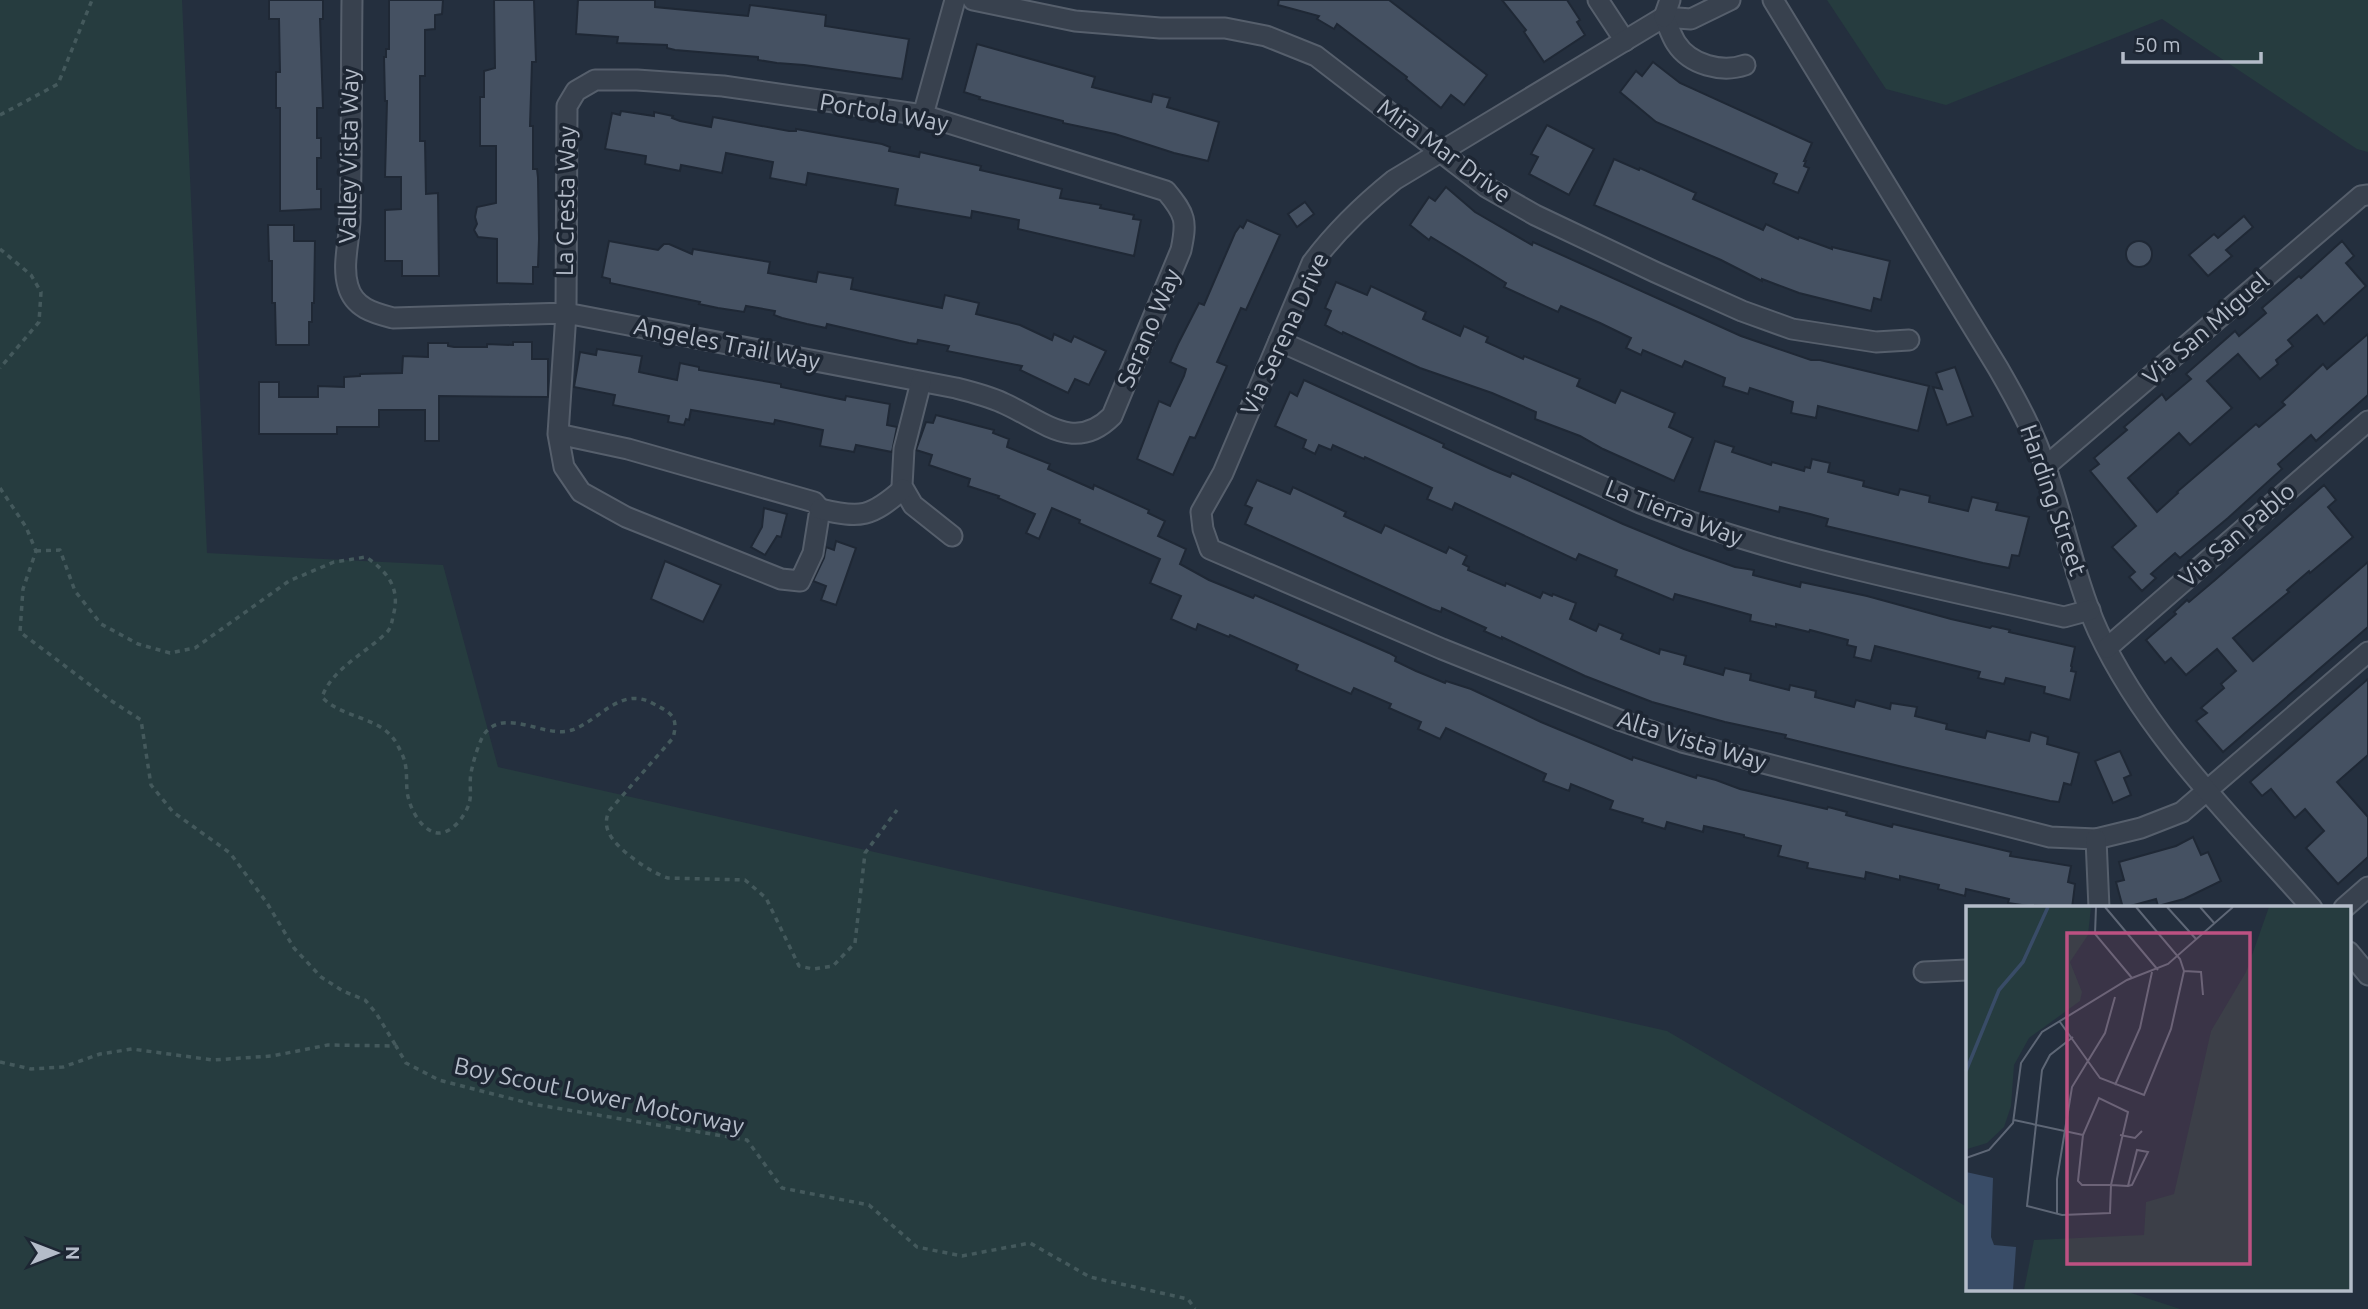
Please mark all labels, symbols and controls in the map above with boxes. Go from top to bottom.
scale bar [2123,21,2261,65]
text: 50 m [2134,32,2181,56]
street label: Valley Vista Way [333,68,364,244]
street label: Portola Way [818,88,951,137]
street label: Mira Mar Drive [1372,93,1516,208]
street label: La Cresta Way [551,125,580,276]
street label: Via Serena Drive [1235,248,1334,419]
street label: Serano Way [1111,264,1186,391]
street label: Via San Miguel [2137,267,2274,390]
street label: Angeles Trail Way [632,312,823,375]
street label: Harding Street [2015,421,2092,579]
street label: La Tierra Way [1602,474,1747,551]
street label: Via San Pablo [2173,477,2300,592]
street label: Alta Vista Way [1614,705,1770,776]
inset map [1966,906,2350,1292]
street label: Boy Scout Lower Motorway [452,1052,747,1140]
north arrow [21,1218,91,1288]
text: N [62,1246,84,1260]

